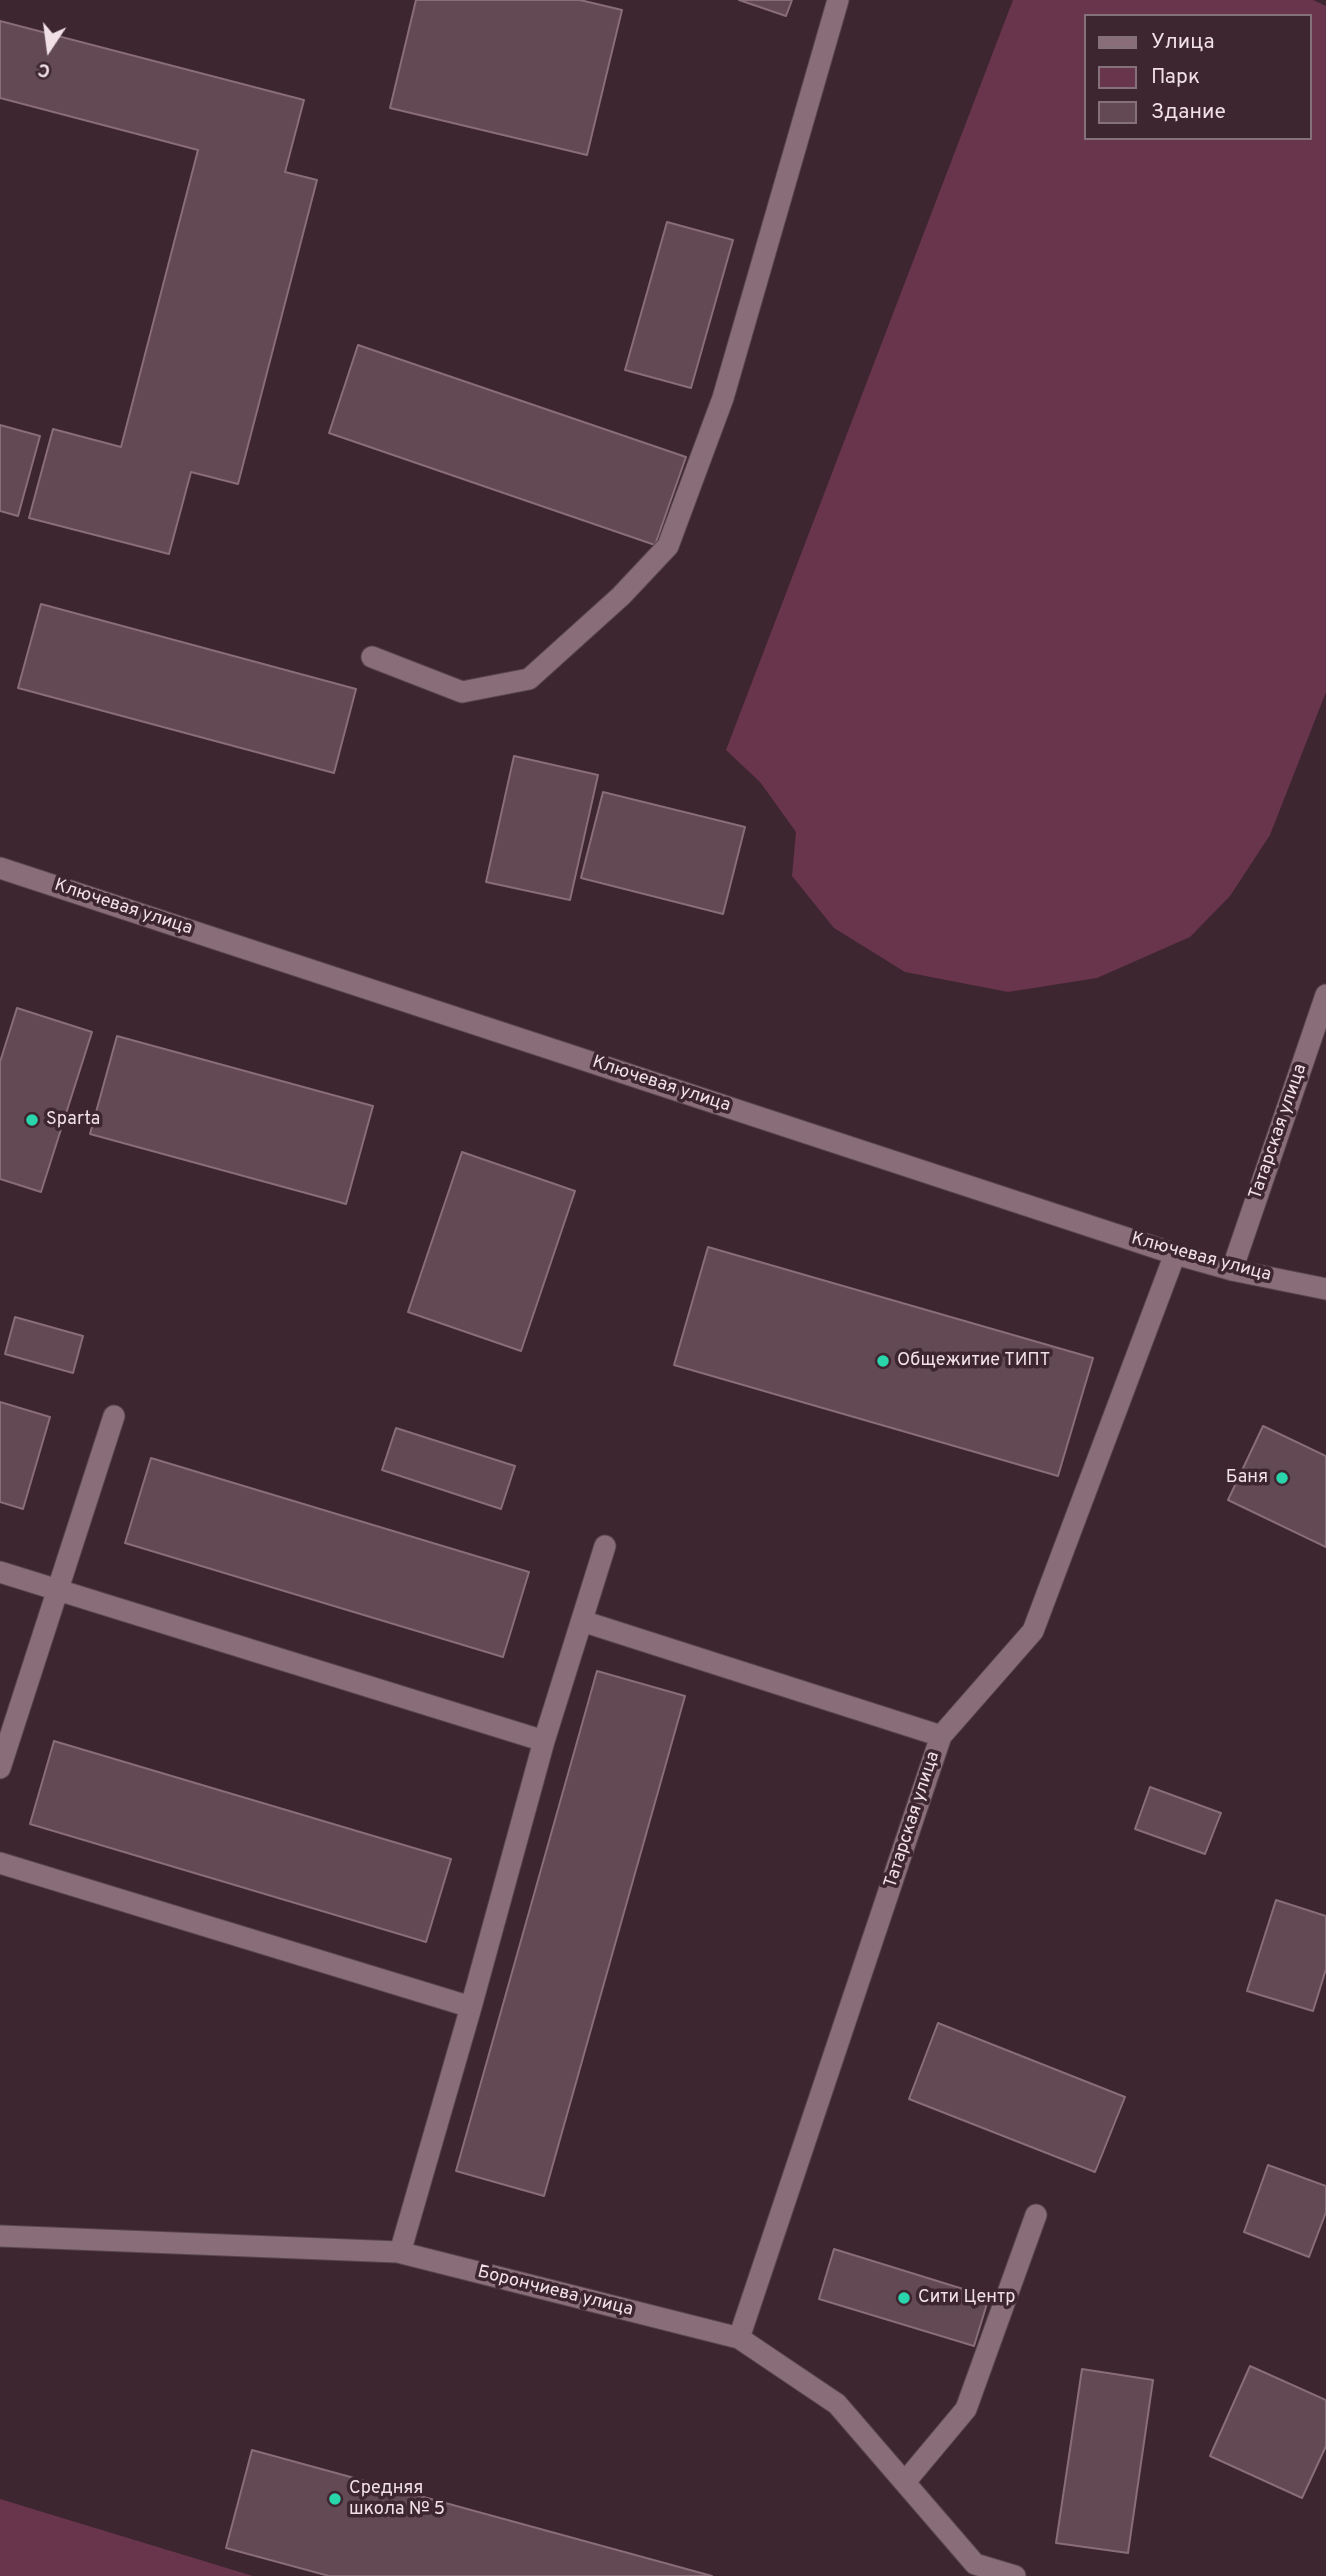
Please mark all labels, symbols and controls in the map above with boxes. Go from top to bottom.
north arrow [14,14,84,84]
legend [1084,14,1312,140]
text: Улица [1151,29,1215,56]
text: С [36,56,53,83]
text: Парк [1151,64,1200,91]
text: Здание [1151,99,1226,126]
street label: Ключевая улица [51,875,195,941]
street label: Ключевая улица [589,1052,733,1118]
street label: Татарская улица [1246,1061,1312,1203]
place label: Sparta [46,1109,100,1131]
marker: Sparta [24,1112,40,1128]
street label: Ключевая улица [1129,1229,1273,1287]
place label: Общежитие ТИПТ [897,1350,1050,1372]
marker: Общежитие ТИПТ [875,1353,891,1369]
place label: Баня [1226,1467,1268,1489]
marker: Баня [1274,1470,1290,1486]
street label: Татарская улица [881,1749,945,1891]
street label: Борончиева улица [475,2262,635,2322]
place label: Сити Центр [918,2287,1016,2309]
marker: Сити Центр [896,2290,912,2306]
place label: Средняя школа № 5 [349,2478,445,2520]
marker: Средняя школа № 5 [327,2491,343,2507]

